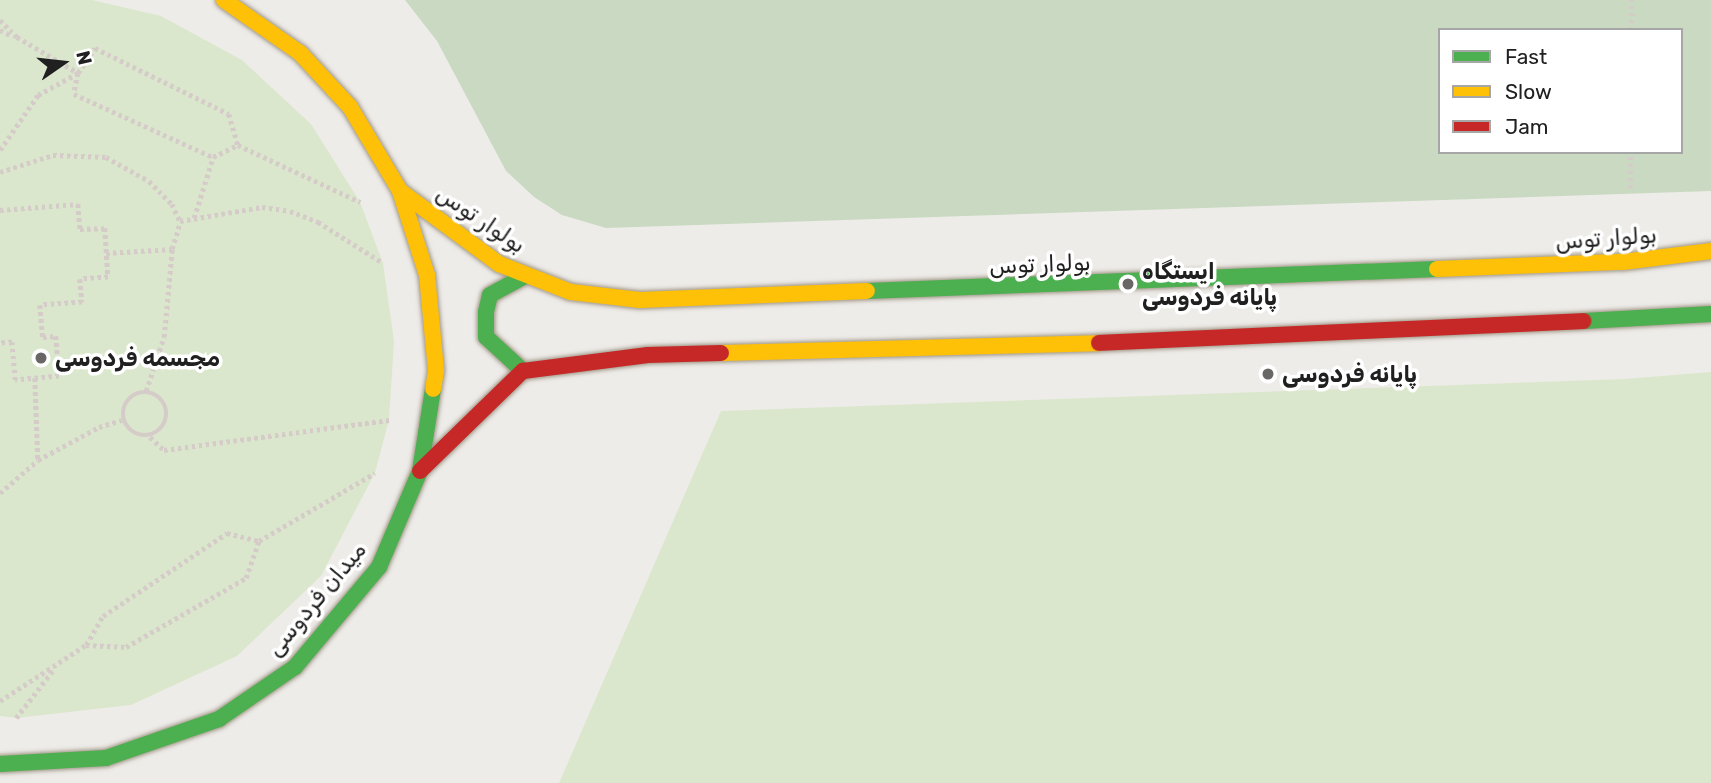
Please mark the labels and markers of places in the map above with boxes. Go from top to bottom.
place label: ایستگاه پایانه فردوسی [1142,257,1277,311]
marker: ایستگاه پایانه فردوسی [1120,276,1136,292]
place label: مجسمه فردوسی [55,344,220,372]
marker: مجسمه فردوسی [33,350,49,366]
place label: پایانه فردوسی [1282,360,1417,388]
marker: پایانه فردوسی [1260,366,1276,382]

